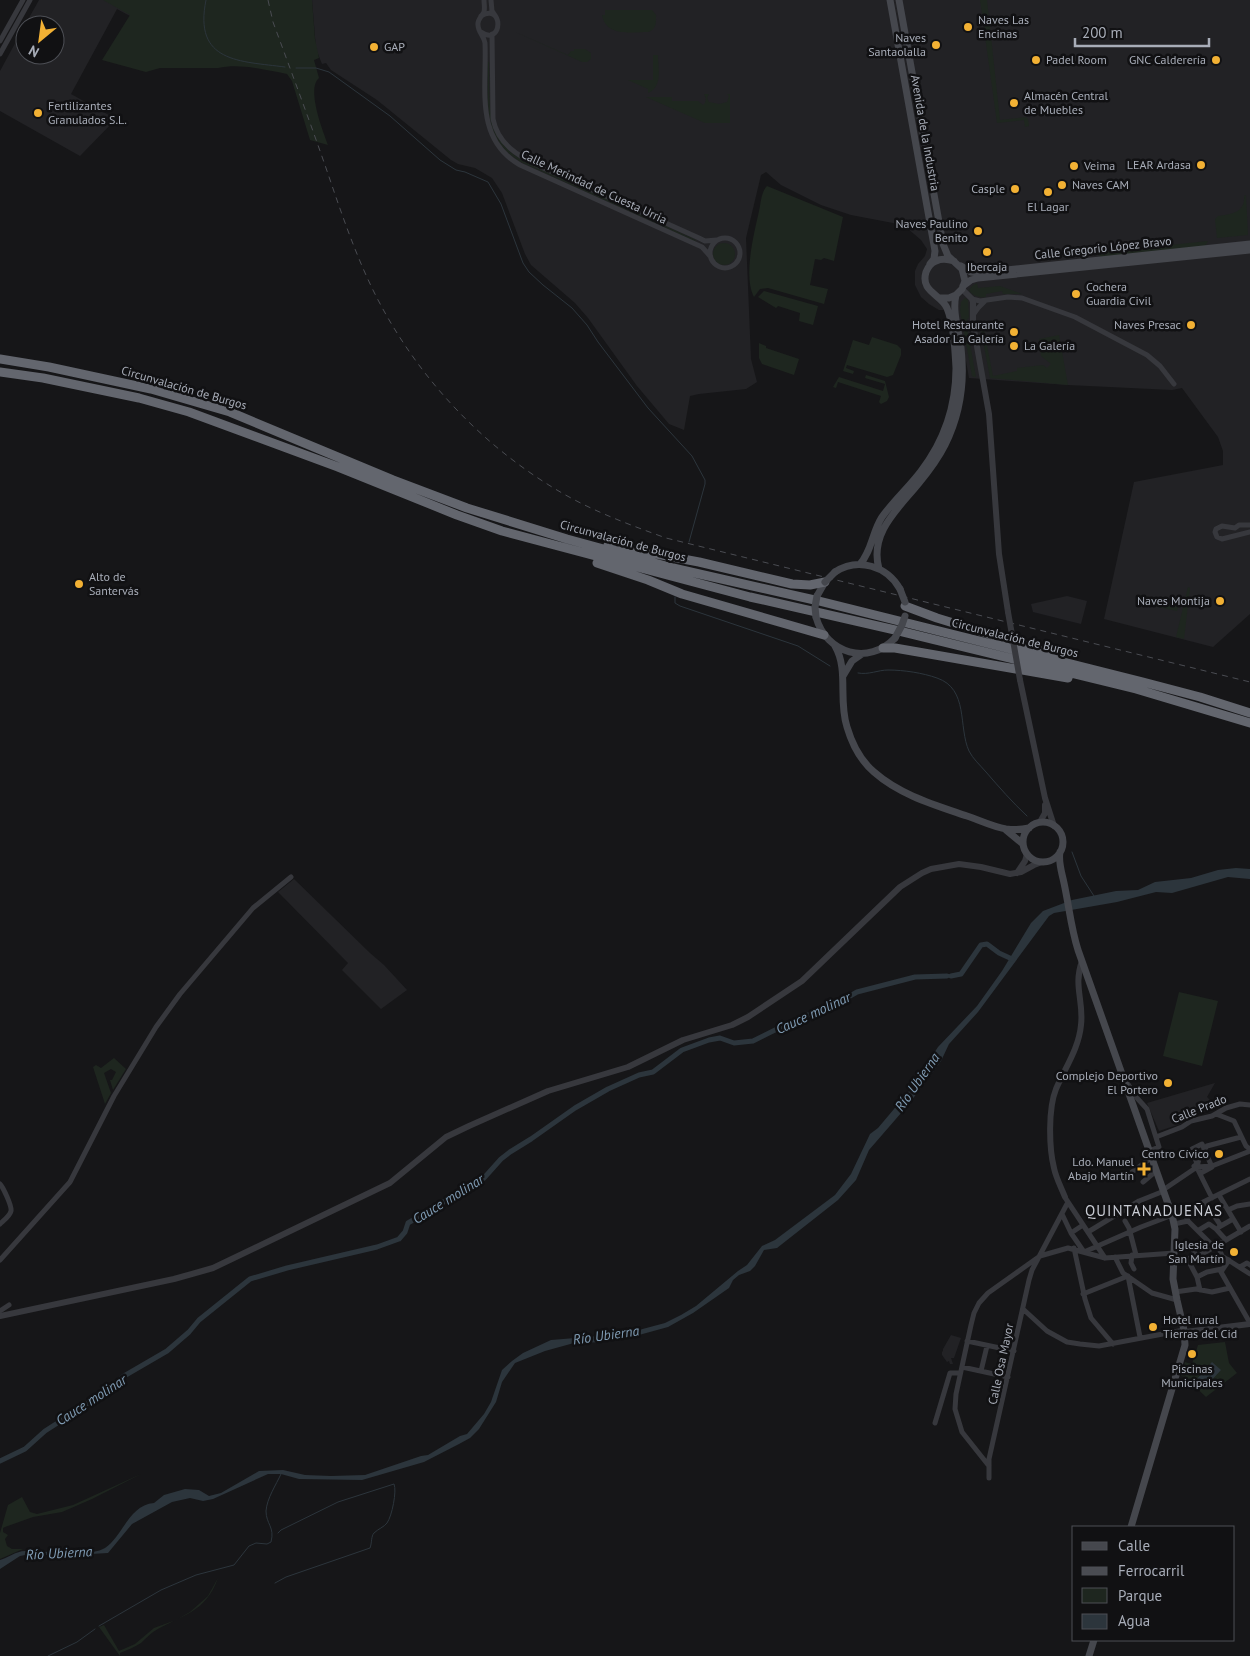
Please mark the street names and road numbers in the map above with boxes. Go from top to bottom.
street label: Avenida de la Industria [908,74,943,192]
street label: Calle Merindad de Cuesta Urria [519,146,669,227]
street label: Calle Gregorio López Bravo [1034,233,1172,262]
street label: Circunvalación de Burgos [120,362,249,413]
street label: Circunvalación de Burgos [558,516,688,565]
street label: Circunvalación de Burgos [950,615,1080,660]
street label: Calle Prado [1169,1091,1229,1126]
street label: Calle Osa Mayor [985,1322,1016,1406]

